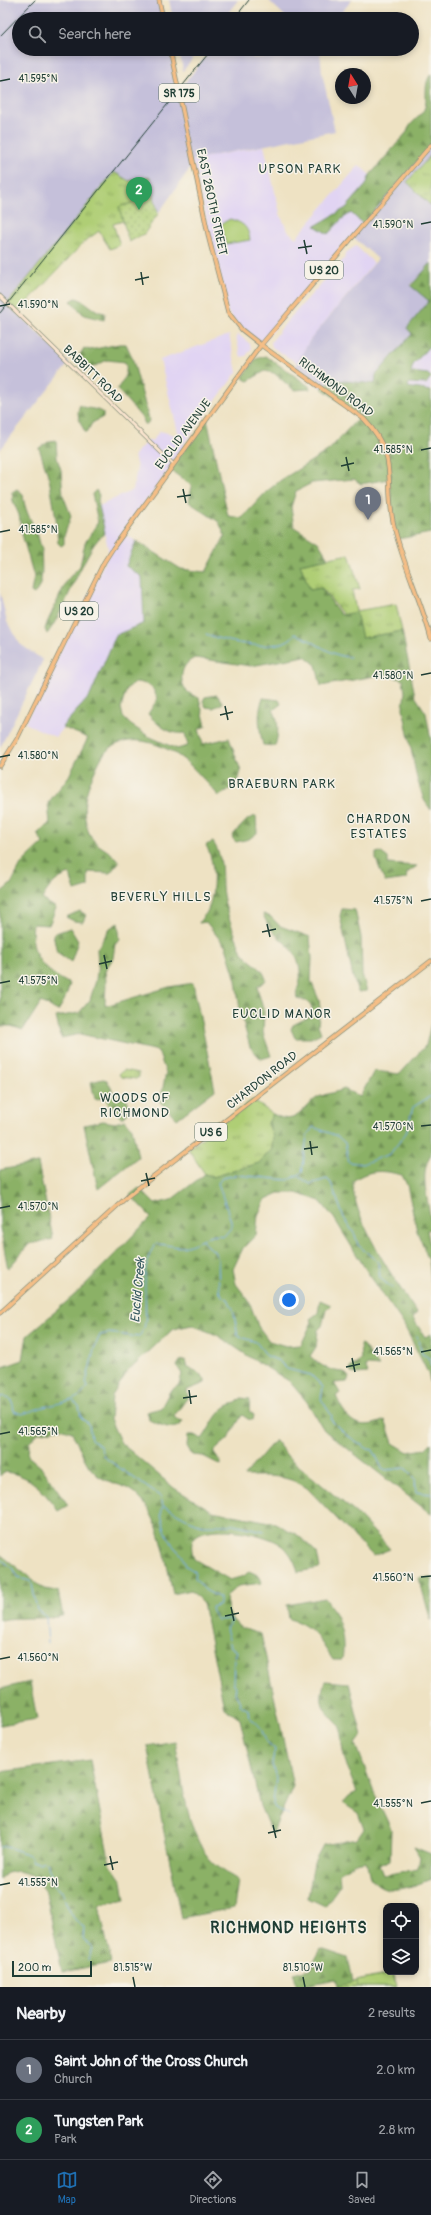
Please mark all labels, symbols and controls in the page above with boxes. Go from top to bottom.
search box [12,12,419,56]
icon: search [26,23,48,45]
text: Search here [58,25,131,44]
north arrow [335,68,371,104]
text: 41.595°N [18,73,58,85]
road number: SR 175 [159,84,199,102]
street label: EAST 260TH STREET [193,147,230,257]
district label: UPSON PARK [259,161,341,177]
pin: 2 [126,177,152,210]
text: 41.590°N [373,219,413,231]
road number: US 20 [305,261,343,279]
text: 41.590°N [18,299,58,311]
street label: BABBITT ROAD [60,342,126,407]
street label: RICHMOND ROAD [295,354,376,421]
street label: EUCLID AVENUE [152,396,215,472]
text: 41.585°N [374,444,413,456]
pin: 1 [355,487,381,520]
text: 41.585°N [19,524,58,536]
road number: US 20 [60,602,98,620]
text: 41.580°N [373,670,413,682]
text: 41.580°N [18,750,58,762]
district label: BRAEBURN PARK [228,776,336,792]
district label: CHARDON ESTATES [347,811,411,842]
district label: BEVERLY HILLS [110,889,212,905]
text: 41.575°N [373,895,413,907]
text: 41.575°N [18,975,58,987]
district label: EUCLID MANOR [232,1006,332,1022]
street label: CHARDON ROAD [224,1048,301,1113]
district label: WOODS OF RICHMOND [100,1090,170,1121]
text: 41.570°N [373,1121,414,1133]
road number: US 6 [195,1123,227,1141]
text: 41.570°N [18,1201,59,1213]
water label: Euclid Creek [127,1255,149,1323]
your location [279,1290,299,1310]
text: 41.565°N [373,1346,413,1358]
text: 41.565°N [18,1426,58,1438]
text: 41.560°N [372,1572,414,1584]
text: 41.560°N [17,1652,59,1664]
text: 41.555°N [373,1798,413,1810]
text: 41.555°N [18,1877,58,1889]
map controls [383,1903,419,1975]
button: locate [383,1903,419,1939]
district label: RICHMOND HEIGHTS [210,1918,368,1938]
button: layers [383,1939,419,1975]
scale bar [12,1959,92,1978]
text: 200 m [18,1961,51,1974]
text: 81.515°W [114,1962,153,1974]
text: 81.510°W [283,1962,324,1974]
text: Nearby [16,2003,65,2024]
text: 2 results [368,2005,415,2021]
text: Saint John of the Cross Church [54,2052,248,2071]
text: 1 [26,2062,32,2078]
text: 2.0 km [376,2062,415,2078]
text: Church [54,2071,92,2087]
text: Tungsten Park [54,2112,143,2131]
text: 2 [25,2122,33,2138]
text: 2.8 km [379,2122,415,2138]
text: Park [54,2131,77,2147]
tab: Map [56,2169,78,2206]
tab: Directions [190,2169,236,2206]
tab: Saved [348,2169,375,2206]

